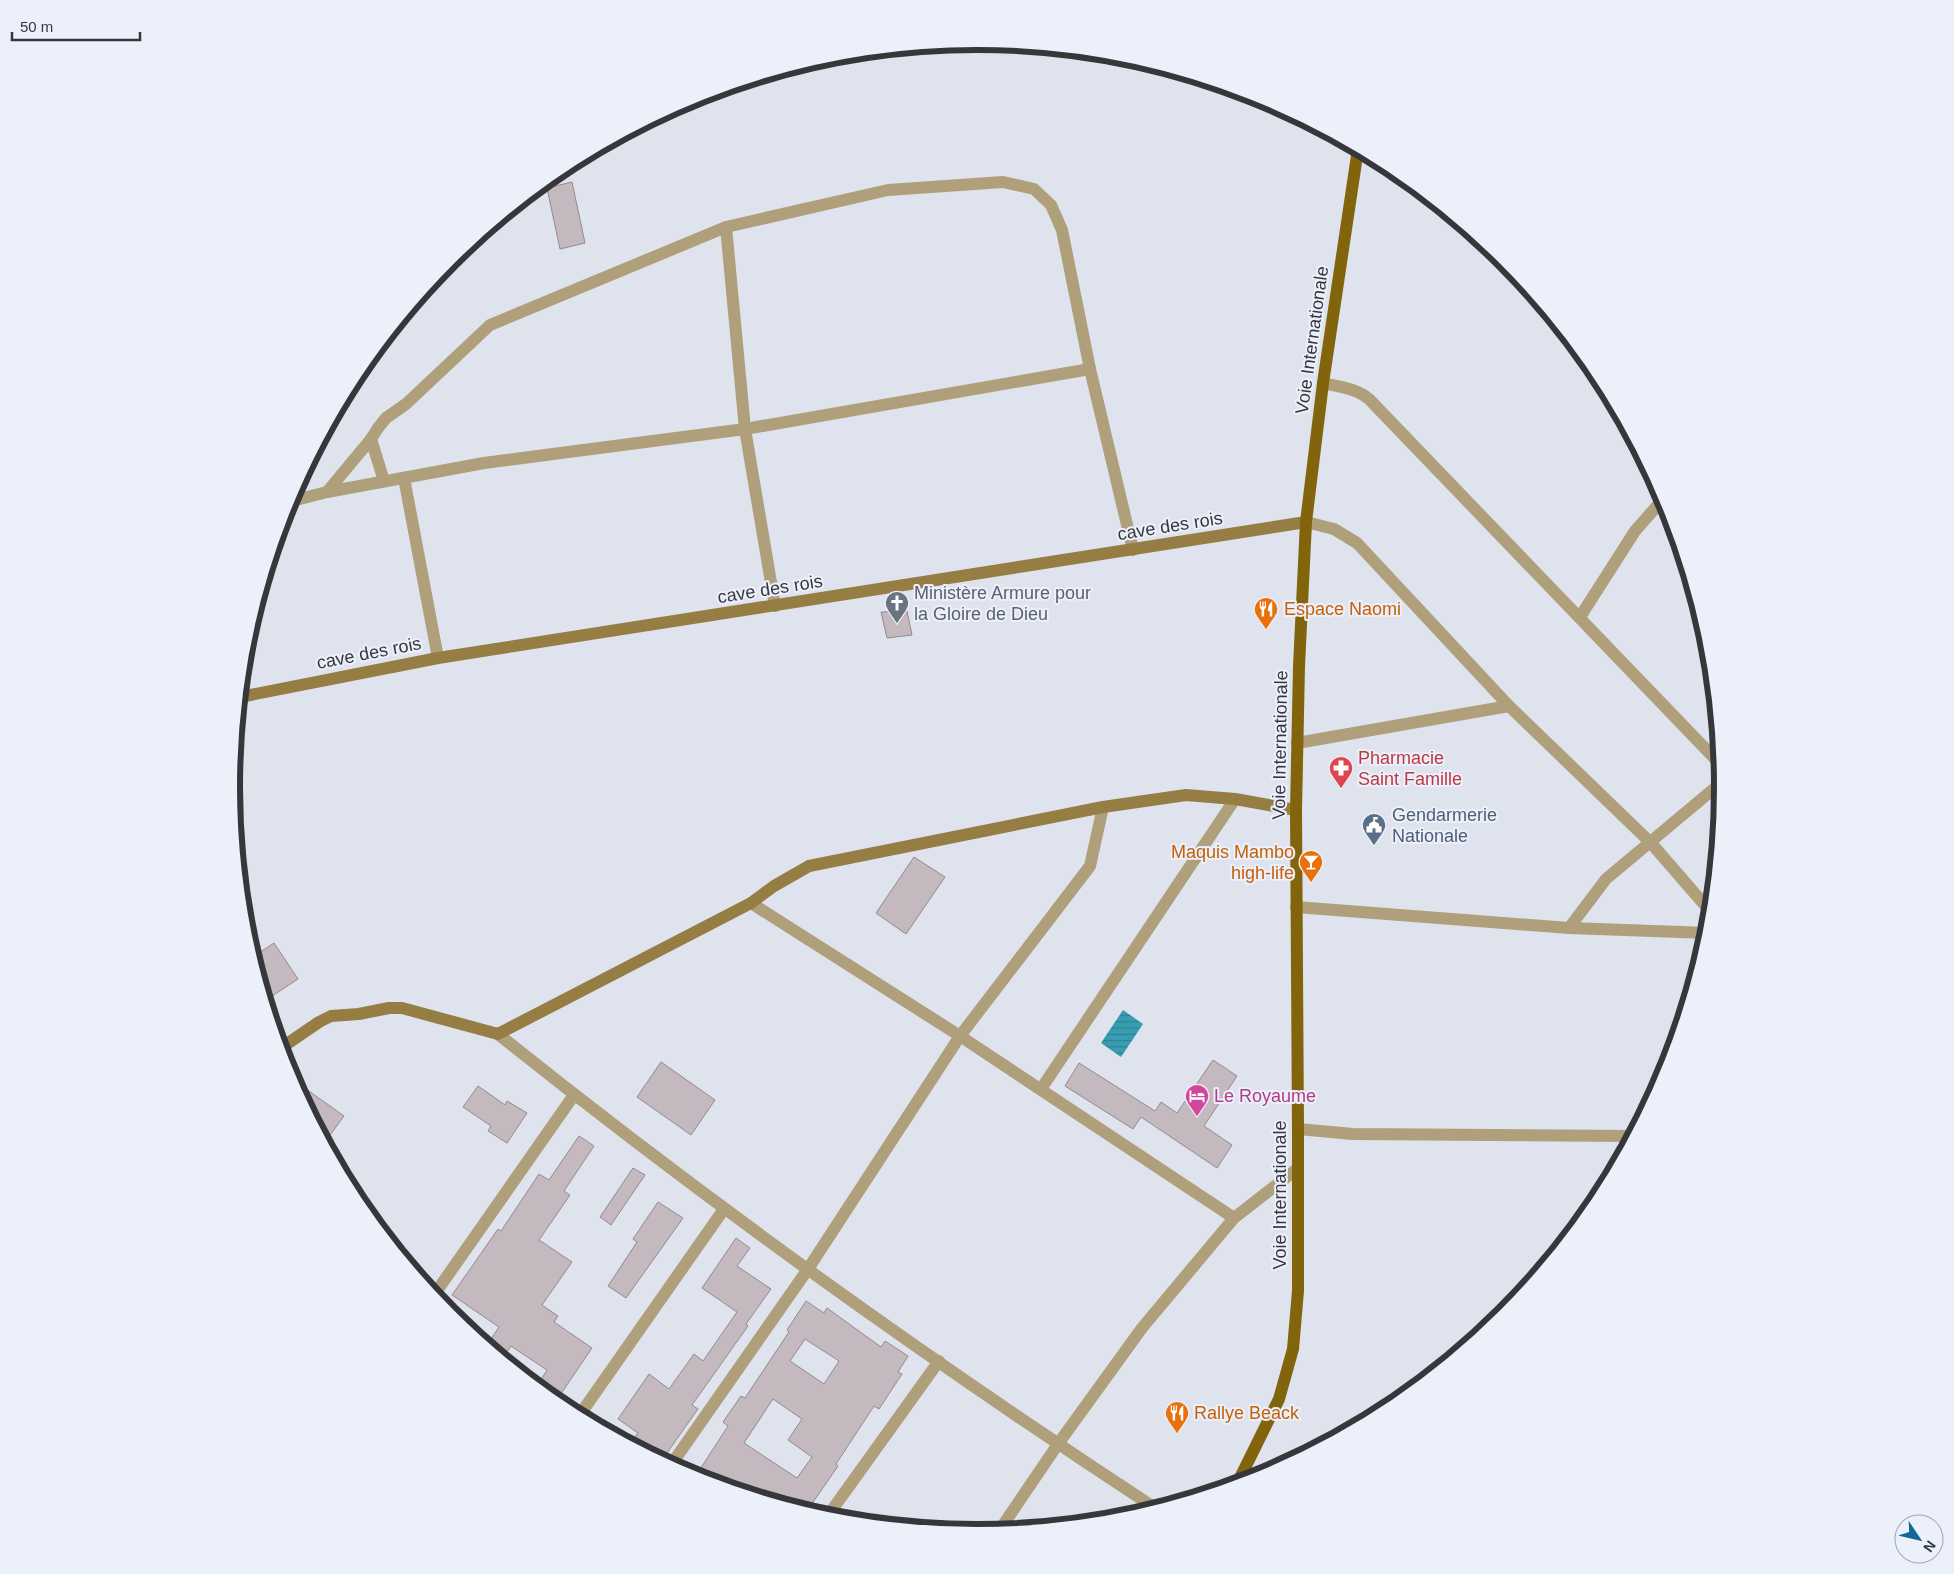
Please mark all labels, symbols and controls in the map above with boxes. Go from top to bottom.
scale bar [12,10,140,42]
text: 50 m [20,18,53,35]
street label: Voie Internationale [1292,265,1332,415]
street label: cave des rois [1116,508,1224,544]
street label: cave des rois [716,571,824,607]
place label: Ministère Armure pour la Gloire de Dieu [914,583,1091,624]
church icon: Ministère Armure pour la Gloire de Dieu [884,590,910,624]
restaurant icon: Espace Naomi [1253,596,1279,630]
place label: Espace Naomi [1284,599,1401,619]
street label: cave des rois [315,633,423,673]
street label: Voie Internationale [1269,670,1291,820]
place label: Pharmacie Saint Famille [1358,748,1462,789]
pharmacy icon: Pharmacie Saint Famille [1328,755,1354,789]
place label: Gendarmerie Nationale [1392,805,1497,846]
public building icon: Gendarmerie Nationale [1361,812,1387,846]
place label: Maquis Mambo high-life [1171,842,1294,883]
bar icon: Maquis Mambo high-life [1298,849,1324,883]
hotel icon: Le Royaume [1184,1083,1210,1117]
place label: Le Royaume [1214,1086,1316,1106]
street label: Voie Internationale [1270,1120,1290,1270]
restaurant icon: Rallye Beack [1164,1400,1190,1434]
place label: Rallye Beack [1194,1403,1300,1423]
north arrow [1894,1514,1944,1564]
text: N [1920,1538,1939,1555]

